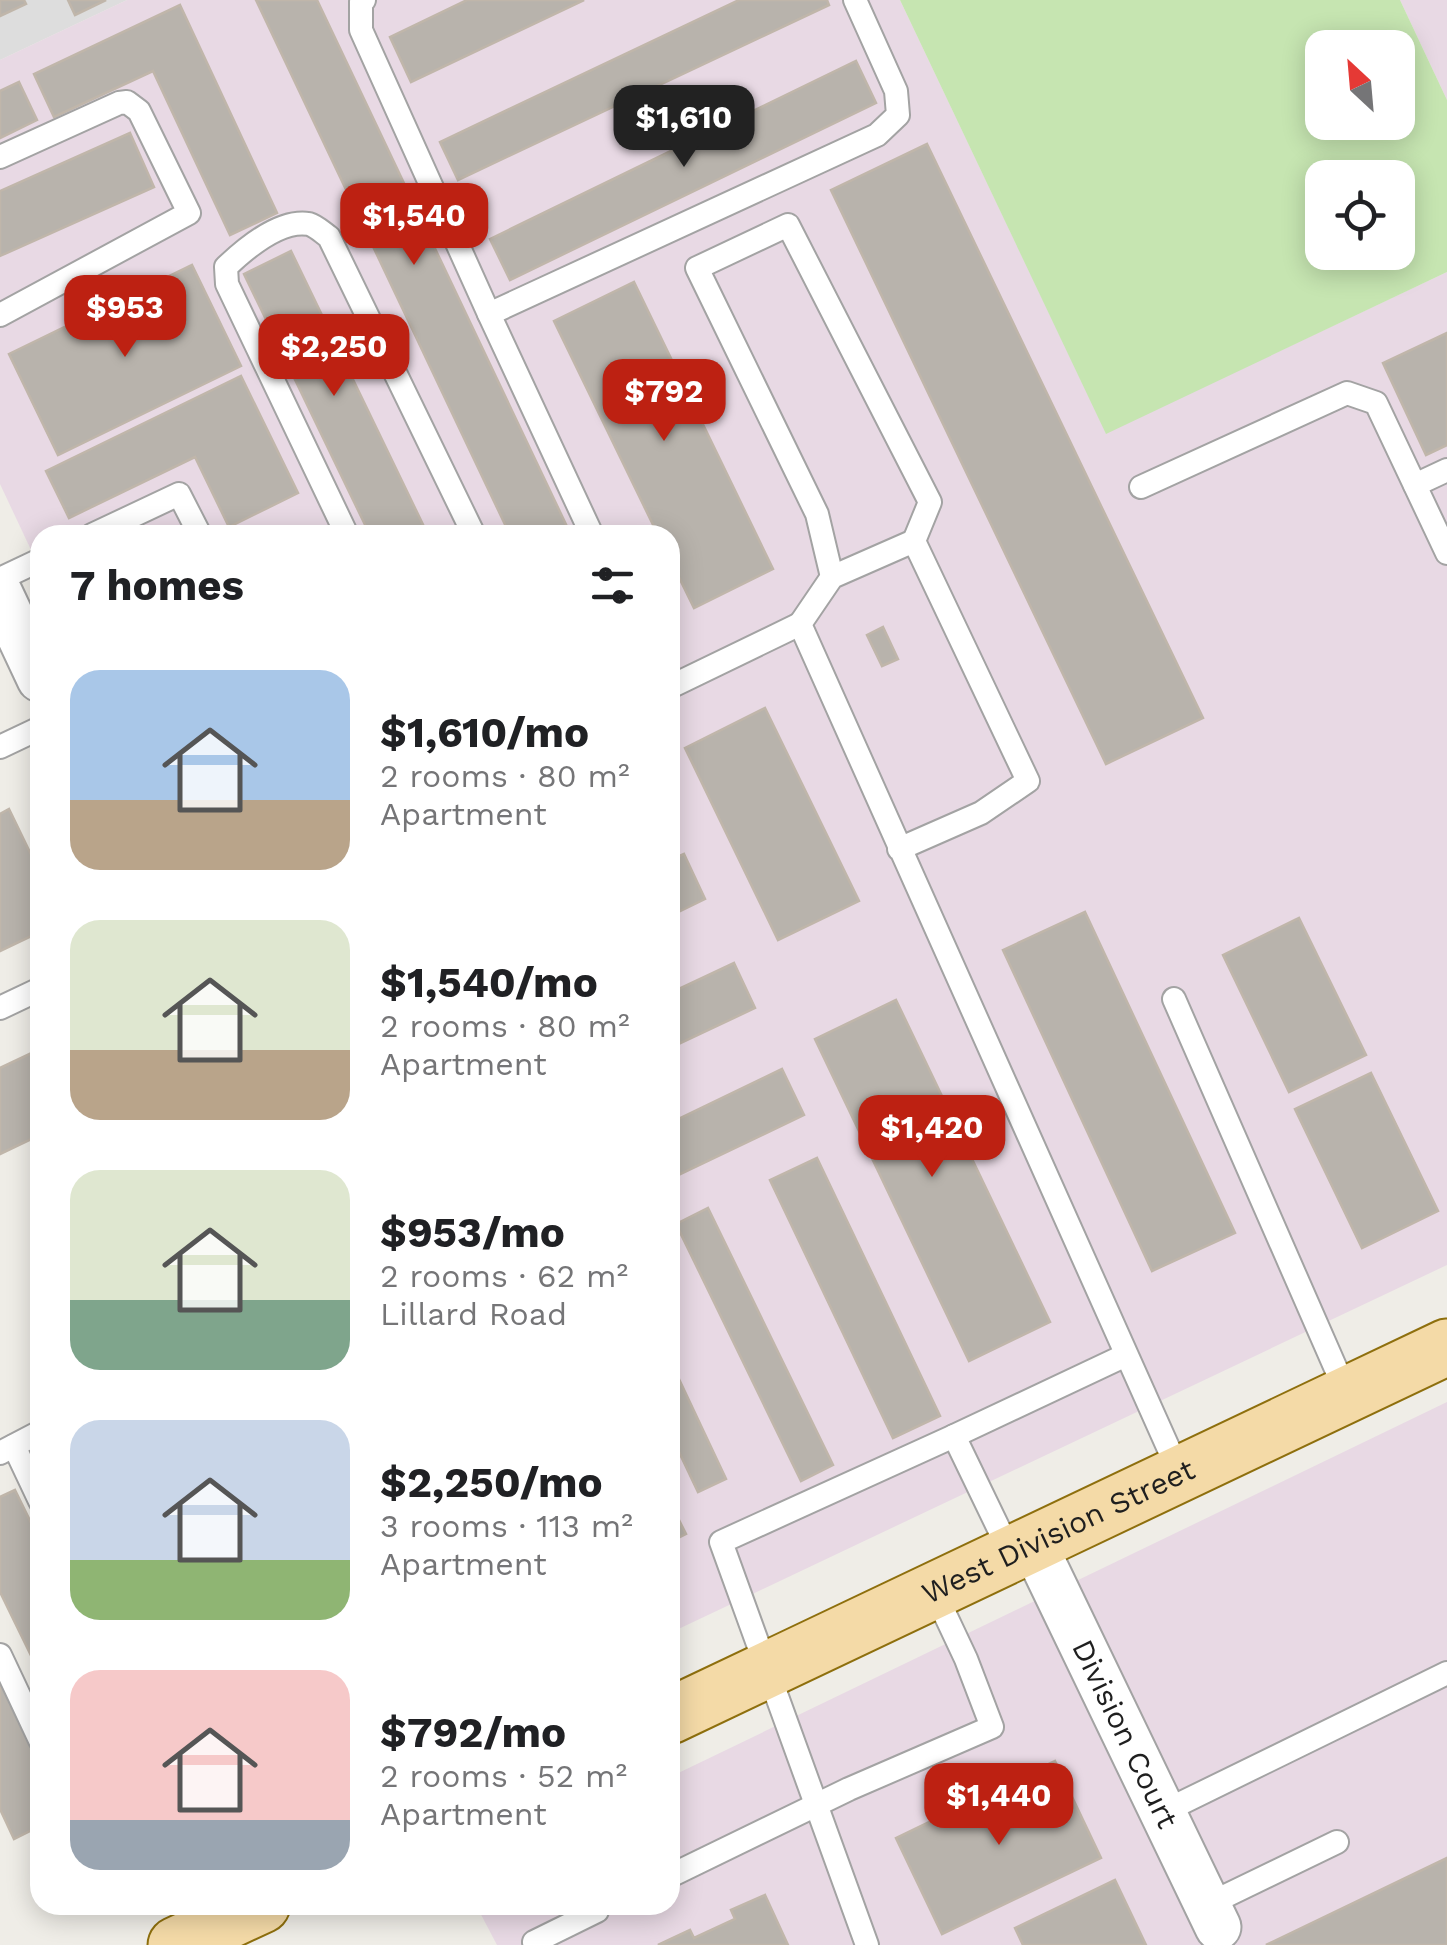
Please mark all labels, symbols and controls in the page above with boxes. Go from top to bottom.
north arrow [1305,30,1415,140]
map controls [1305,30,1415,270]
pin: $1,610 [603,85,765,170]
text: $1,610 [636,98,732,136]
button: locate [1305,160,1415,270]
pin: $1,540 [333,183,495,268]
text: $1,540 [362,196,466,234]
pin: $953 [66,275,184,360]
text: $953 [86,288,164,326]
pin: $2,250 [253,314,415,399]
text: $2,250 [280,327,388,365]
pin: $792 [605,359,723,444]
text: $792 [625,372,703,410]
icon: filters [585,558,640,613]
text: 7 homes [70,561,244,610]
text: $1,610/mo [380,708,589,757]
icon: home [150,710,270,830]
text: 2 rooms · 80 m² [380,757,630,795]
text: Apartment [380,795,547,833]
text: $1,540/mo [380,958,598,1007]
icon: home [150,960,270,1080]
text: 2 rooms · 80 m² [380,1007,630,1045]
text: Apartment [380,1045,547,1083]
pin: $1,420 [851,1095,1013,1180]
text: $1,420 [880,1108,984,1146]
text: $953/mo [380,1208,565,1257]
icon: home [150,1210,270,1330]
text: 2 rooms · 62 m² [380,1257,628,1295]
text: Lillard Road [380,1295,567,1333]
street label: West Division Street [916,1451,1201,1611]
text: $2,250/mo [380,1458,603,1507]
icon: home [150,1460,270,1580]
text: 3 rooms · 113 m² [380,1507,633,1545]
text: Apartment [380,1545,547,1583]
street label: Division Court [1065,1634,1186,1834]
text: $792/mo [380,1708,566,1757]
icon: home [150,1710,270,1830]
text: 2 rooms · 52 m² [380,1757,627,1795]
pin: $1,440 [918,1763,1080,1848]
text: $1,440 [946,1776,1052,1814]
text: Apartment [380,1795,547,1833]

